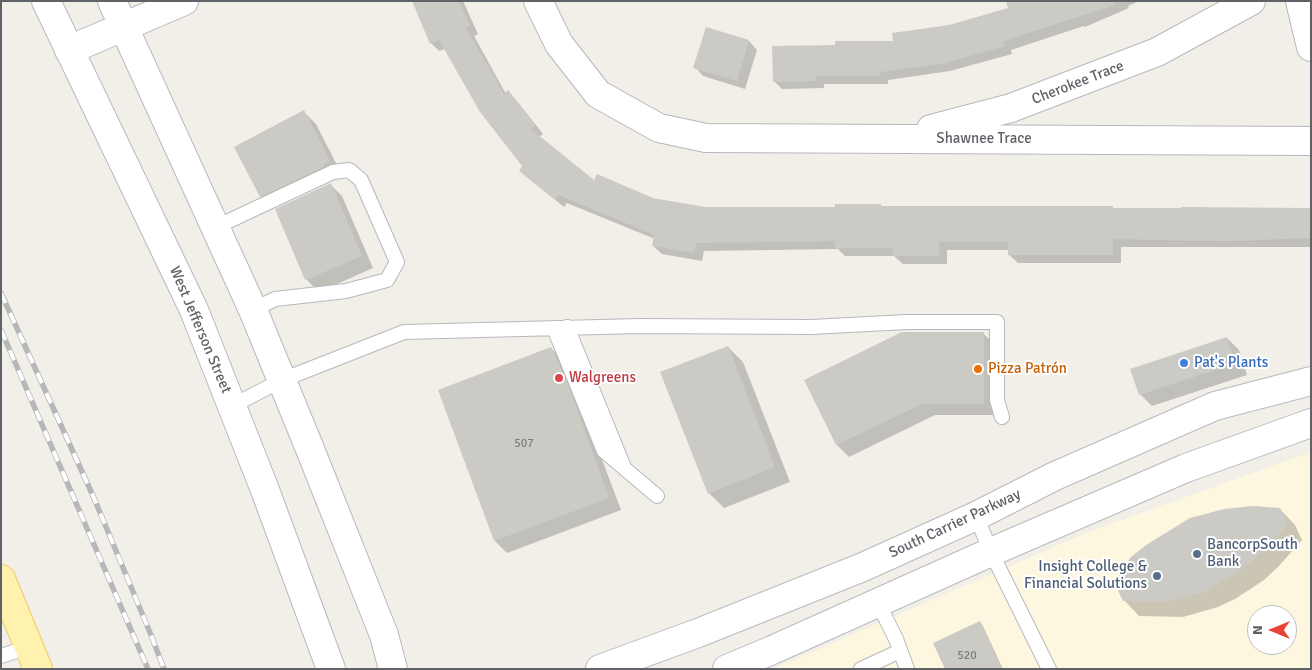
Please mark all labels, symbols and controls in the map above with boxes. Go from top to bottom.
street label: Cherokee Trace [1029,57,1127,109]
street label: Shawnee Trace [936,130,1032,148]
street label: West Jefferson Street [165,264,235,396]
place label: Pat's Plants [1194,354,1268,372]
marker: Pat's Plants [1178,357,1190,369]
place label: Pizza Patrón [988,360,1067,378]
marker: Pizza Patrón [972,363,984,375]
place label: Walgreens [569,369,636,387]
marker: Walgreens [553,372,565,384]
house number: 507 [514,437,534,451]
street label: South Carrier Parkway [886,486,1024,562]
place label: BancorpSouth Bank [1207,536,1298,571]
marker: BancorpSouth Bank [1191,548,1203,560]
place label: Insight College & Financial Solutions [1024,558,1147,593]
marker: Insight College & Financial Solutions [1151,570,1163,582]
north arrow [1247,605,1297,655]
text: N [1249,625,1266,635]
house number: 520 [957,649,977,663]

